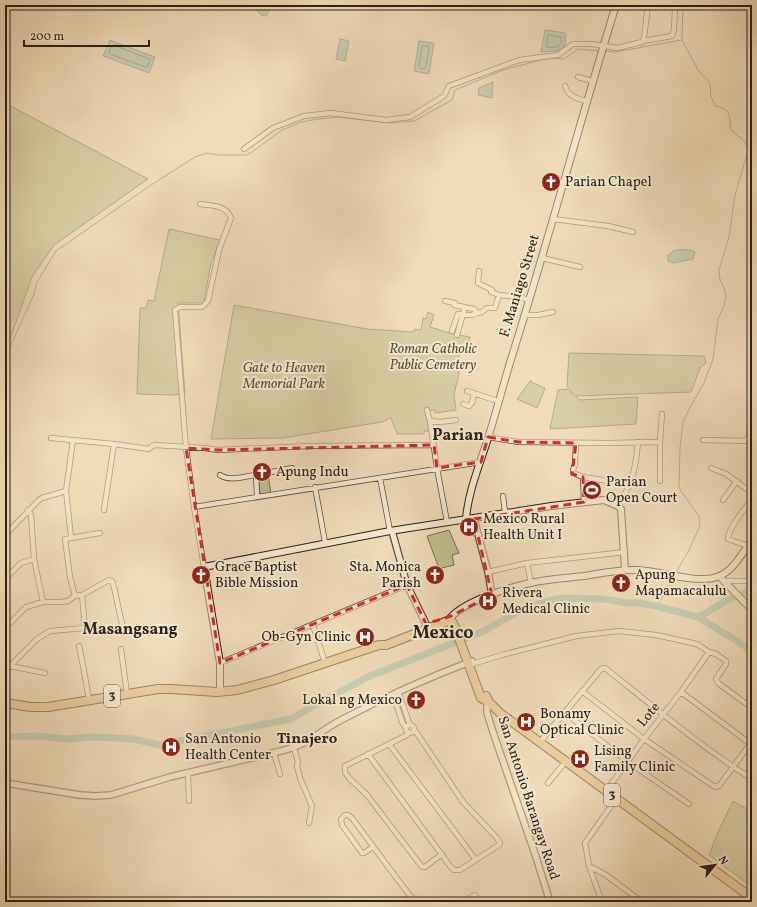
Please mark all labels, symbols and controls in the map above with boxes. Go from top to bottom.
scale bar [24,22,149,48]
text: 200 m [30,29,64,45]
church icon: Parian Chapel [540,171,562,193]
place label: Parian Chapel [565,173,652,192]
street label: F. Maniago Street [495,232,545,340]
park label: Roman Catholic Public Cemetery [389,340,477,375]
park label: Gate to Heaven Memorial Park [242,359,325,394]
district label: Parian [432,425,484,447]
church icon: Apung Indu [251,461,273,483]
place label: Apung Indu [276,463,349,482]
place label: Parian Open Court [606,473,677,508]
sports icon: Parian Open Court [581,479,603,501]
place label: Mexico Rural Health Unit I [483,510,565,545]
hospital icon: Mexico Rural Health Unit I [458,516,480,538]
place label: Grace Baptist Bible Mission [215,558,298,593]
place label: Sta. Monica Parish [349,558,421,593]
church icon: Grace Baptist Bible Mission [190,564,212,586]
church icon: Sta. Monica Parish [424,564,446,586]
place label: Apung Mapamacalulu [635,566,727,601]
church icon: Apung Mapamacalulu [610,572,632,594]
place label: Rivera Medical Clinic [502,584,590,619]
hospital icon: Rivera Medical Clinic [477,590,499,612]
district label: Masangsang [82,619,178,641]
district label: Mexico [412,621,474,646]
hospital icon: Ob-Gyn Clinic [354,626,376,648]
place label: Ob-Gyn Clinic [262,628,351,647]
road number: 3 [104,685,120,707]
church icon: Lokal ng Mexico [405,689,427,711]
place label: Lokal ng Mexico [302,691,402,710]
street label: Lote [633,698,665,731]
place label: Bonamy Optical Clinic [540,705,624,740]
hospital icon: Bonamy Optical Clinic [515,711,537,733]
street label: San Antonio Barangay Road [493,714,564,882]
district label: Tinajero [277,729,338,750]
place label: San Antonio Health Center [185,730,271,765]
hospital icon: San Antonio Health Center [160,736,182,758]
place label: Lising Family Clinic [594,742,675,777]
hospital icon: Lising Family Clinic [569,748,591,770]
road number: 3 [604,784,620,806]
north arrow [695,845,735,885]
text: N [714,854,731,868]

